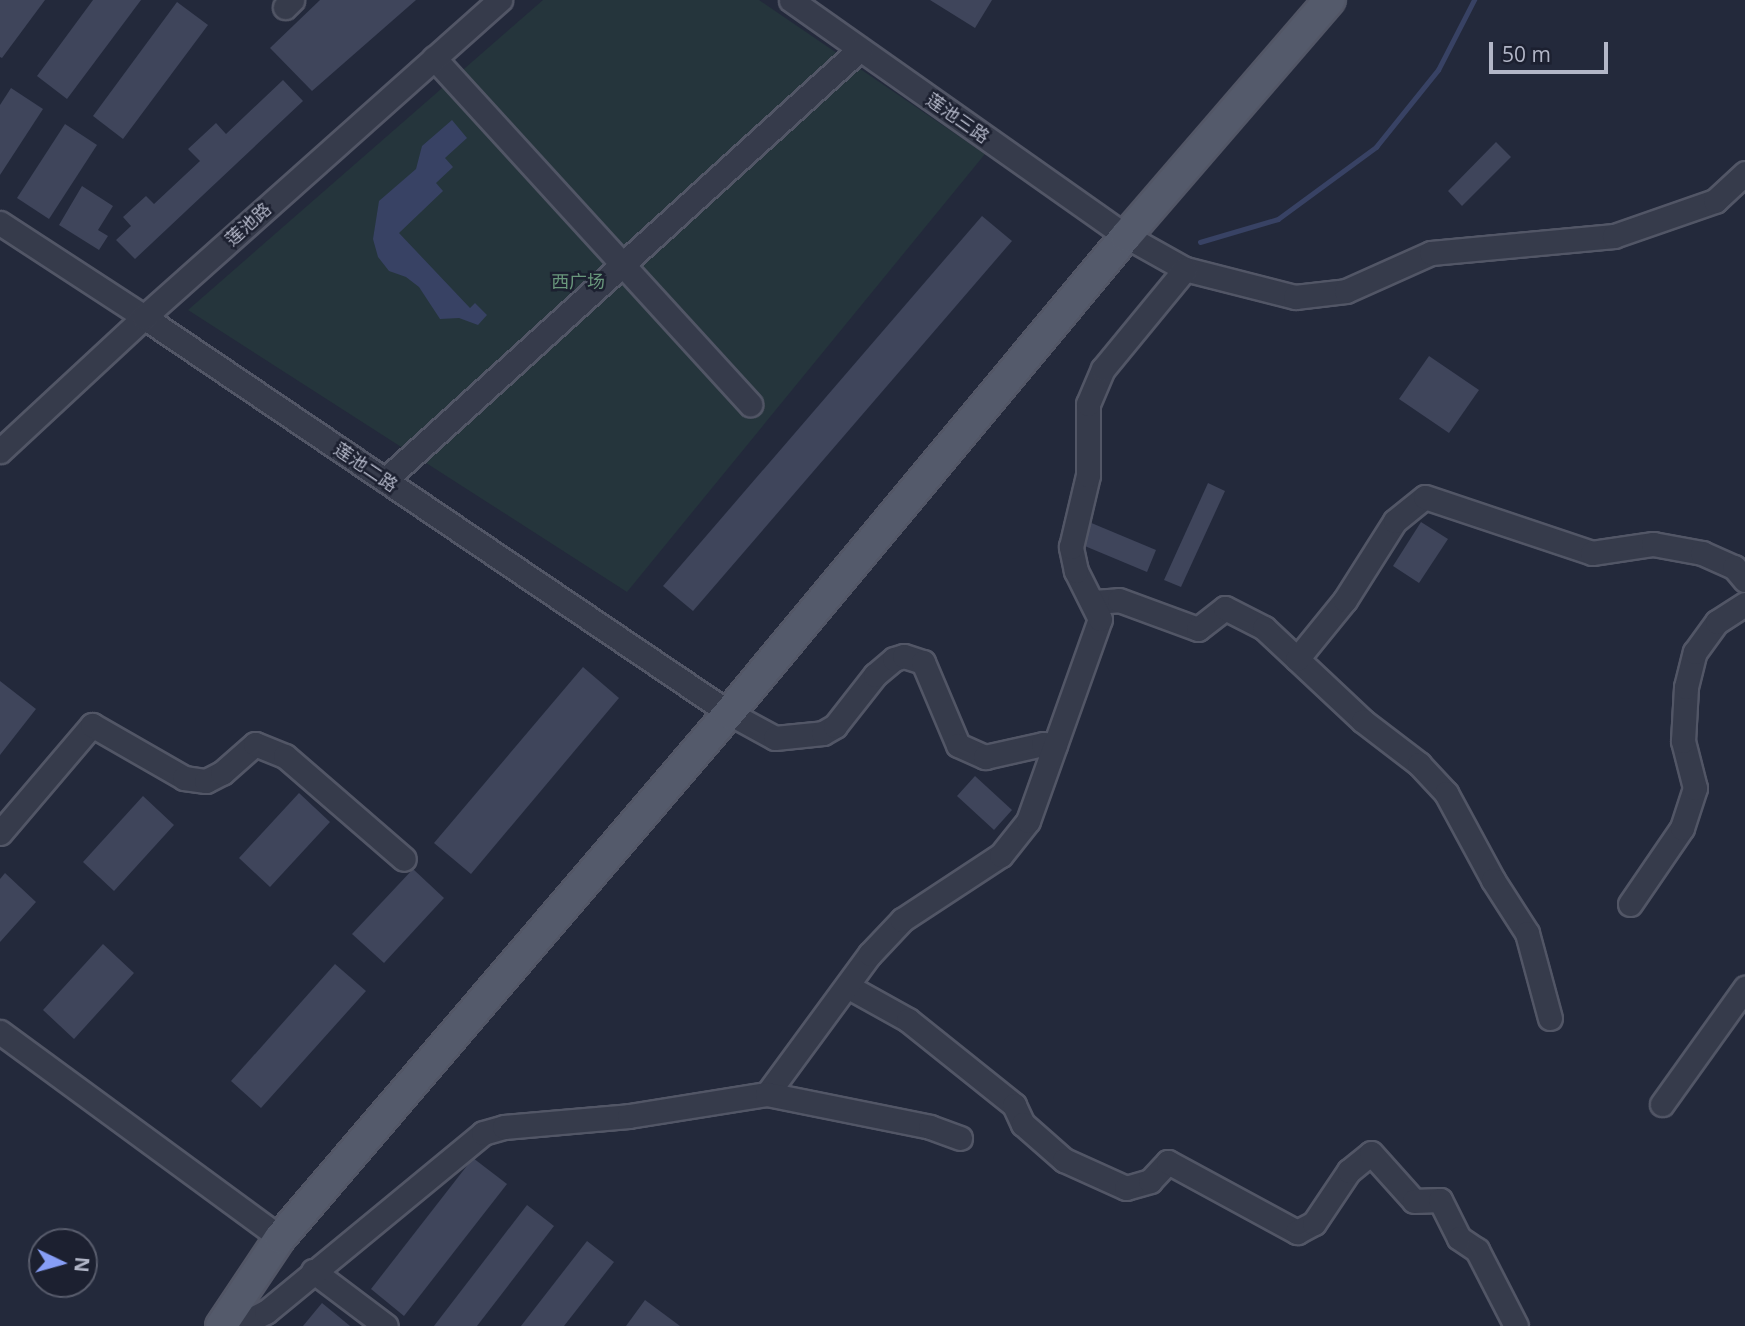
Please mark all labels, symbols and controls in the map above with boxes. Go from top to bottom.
scale bar [1493,28,1612,72]
text: 50 m [1502,40,1551,68]
street label: 莲池三路 [922,89,994,147]
street label: 莲池路 [221,198,275,250]
park label: 西广场 [551,270,605,292]
street label: 莲池二路 [330,438,402,496]
north arrow [28,1228,98,1298]
text: N [68,1256,96,1273]

